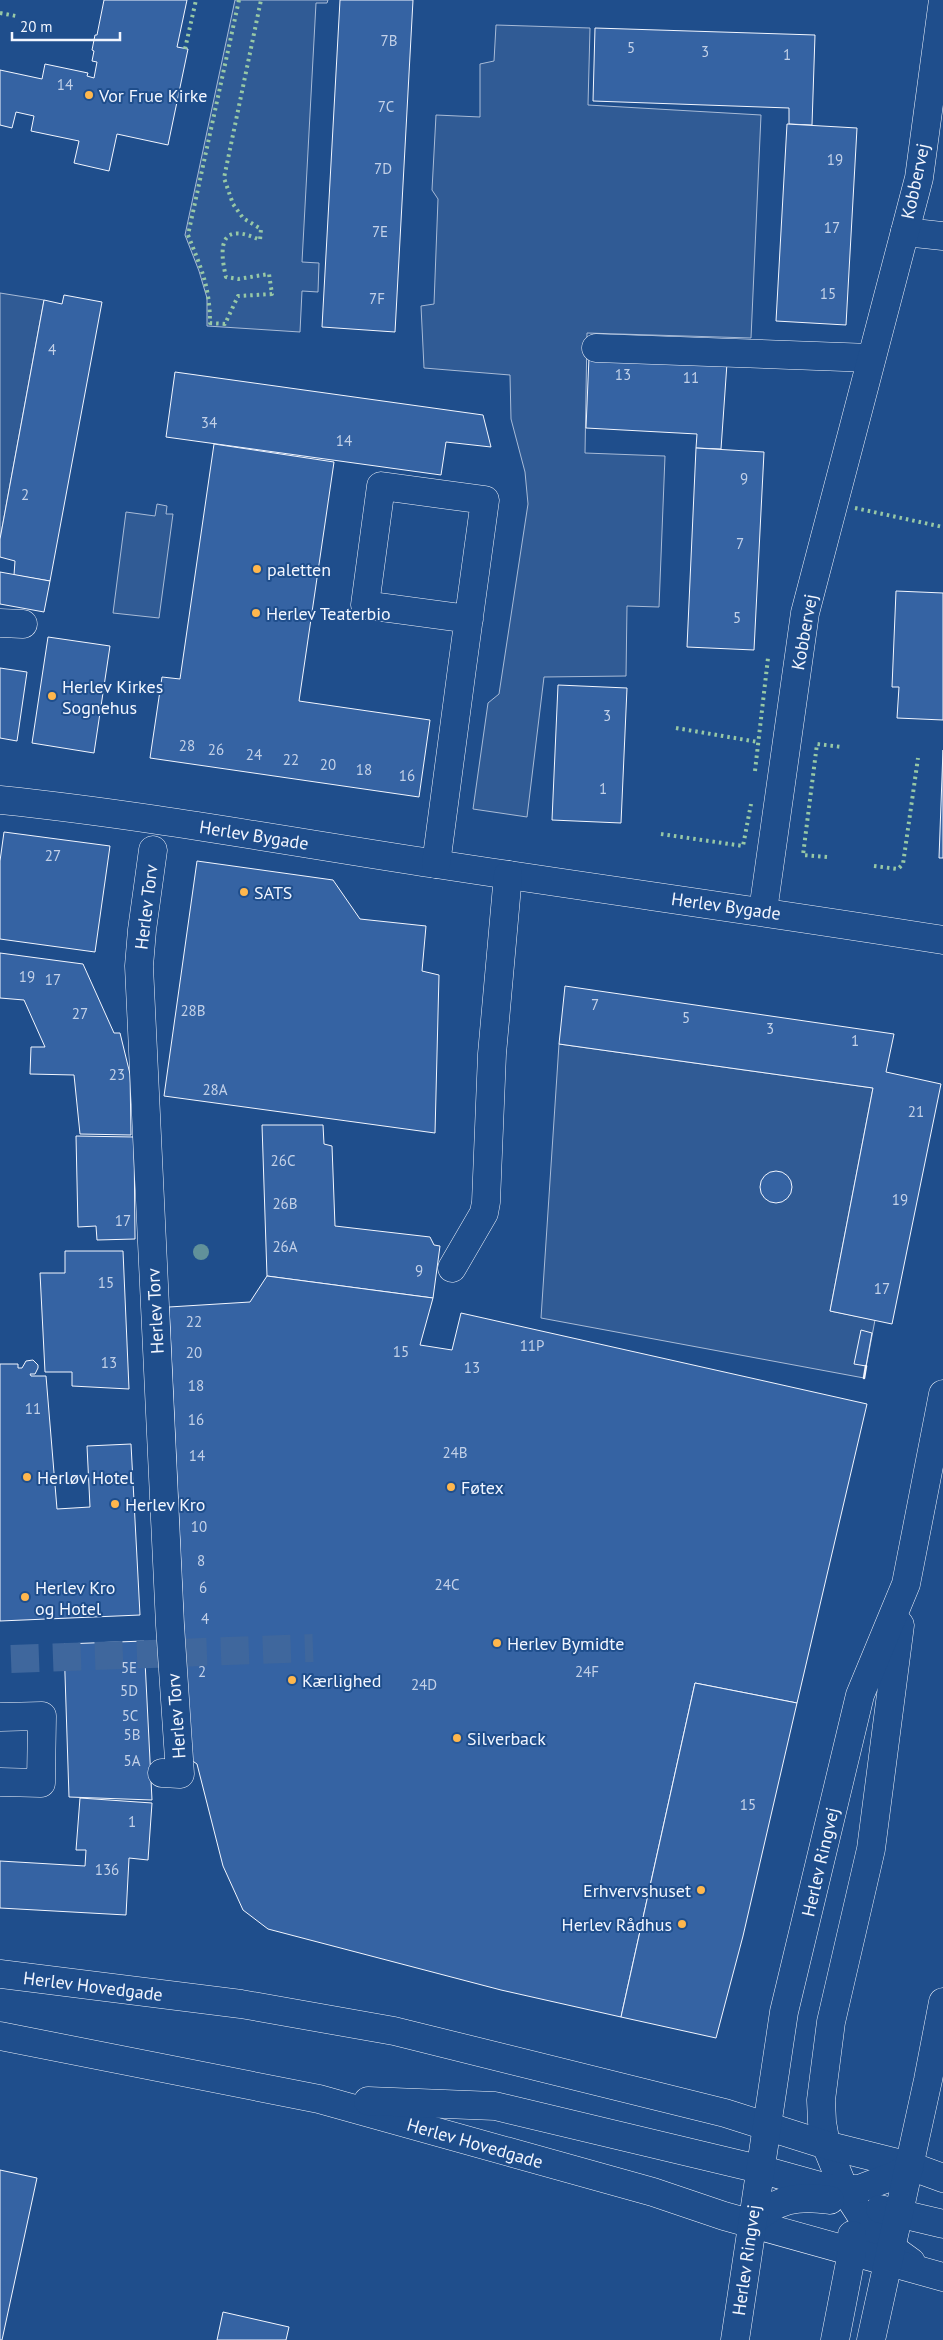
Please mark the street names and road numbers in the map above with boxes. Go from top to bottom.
street label: Kobbervej [896,141,934,221]
street label: Kobbervej [786,592,822,672]
street label: Herlev Bygade [198,815,310,855]
street label: Herlev Torv [129,863,163,951]
street label: Herlev Bygade [670,887,782,925]
street label: Herlev Torv [141,1267,169,1354]
street label: Herlev Torv [162,1672,190,1760]
street label: Herlev Ringvej [796,1805,844,1919]
street label: Herlev Hovedgade [22,1966,164,2006]
street label: Herlev Hovedgade [404,2113,546,2173]
street label: Herlev Ringvej [727,2203,765,2317]

